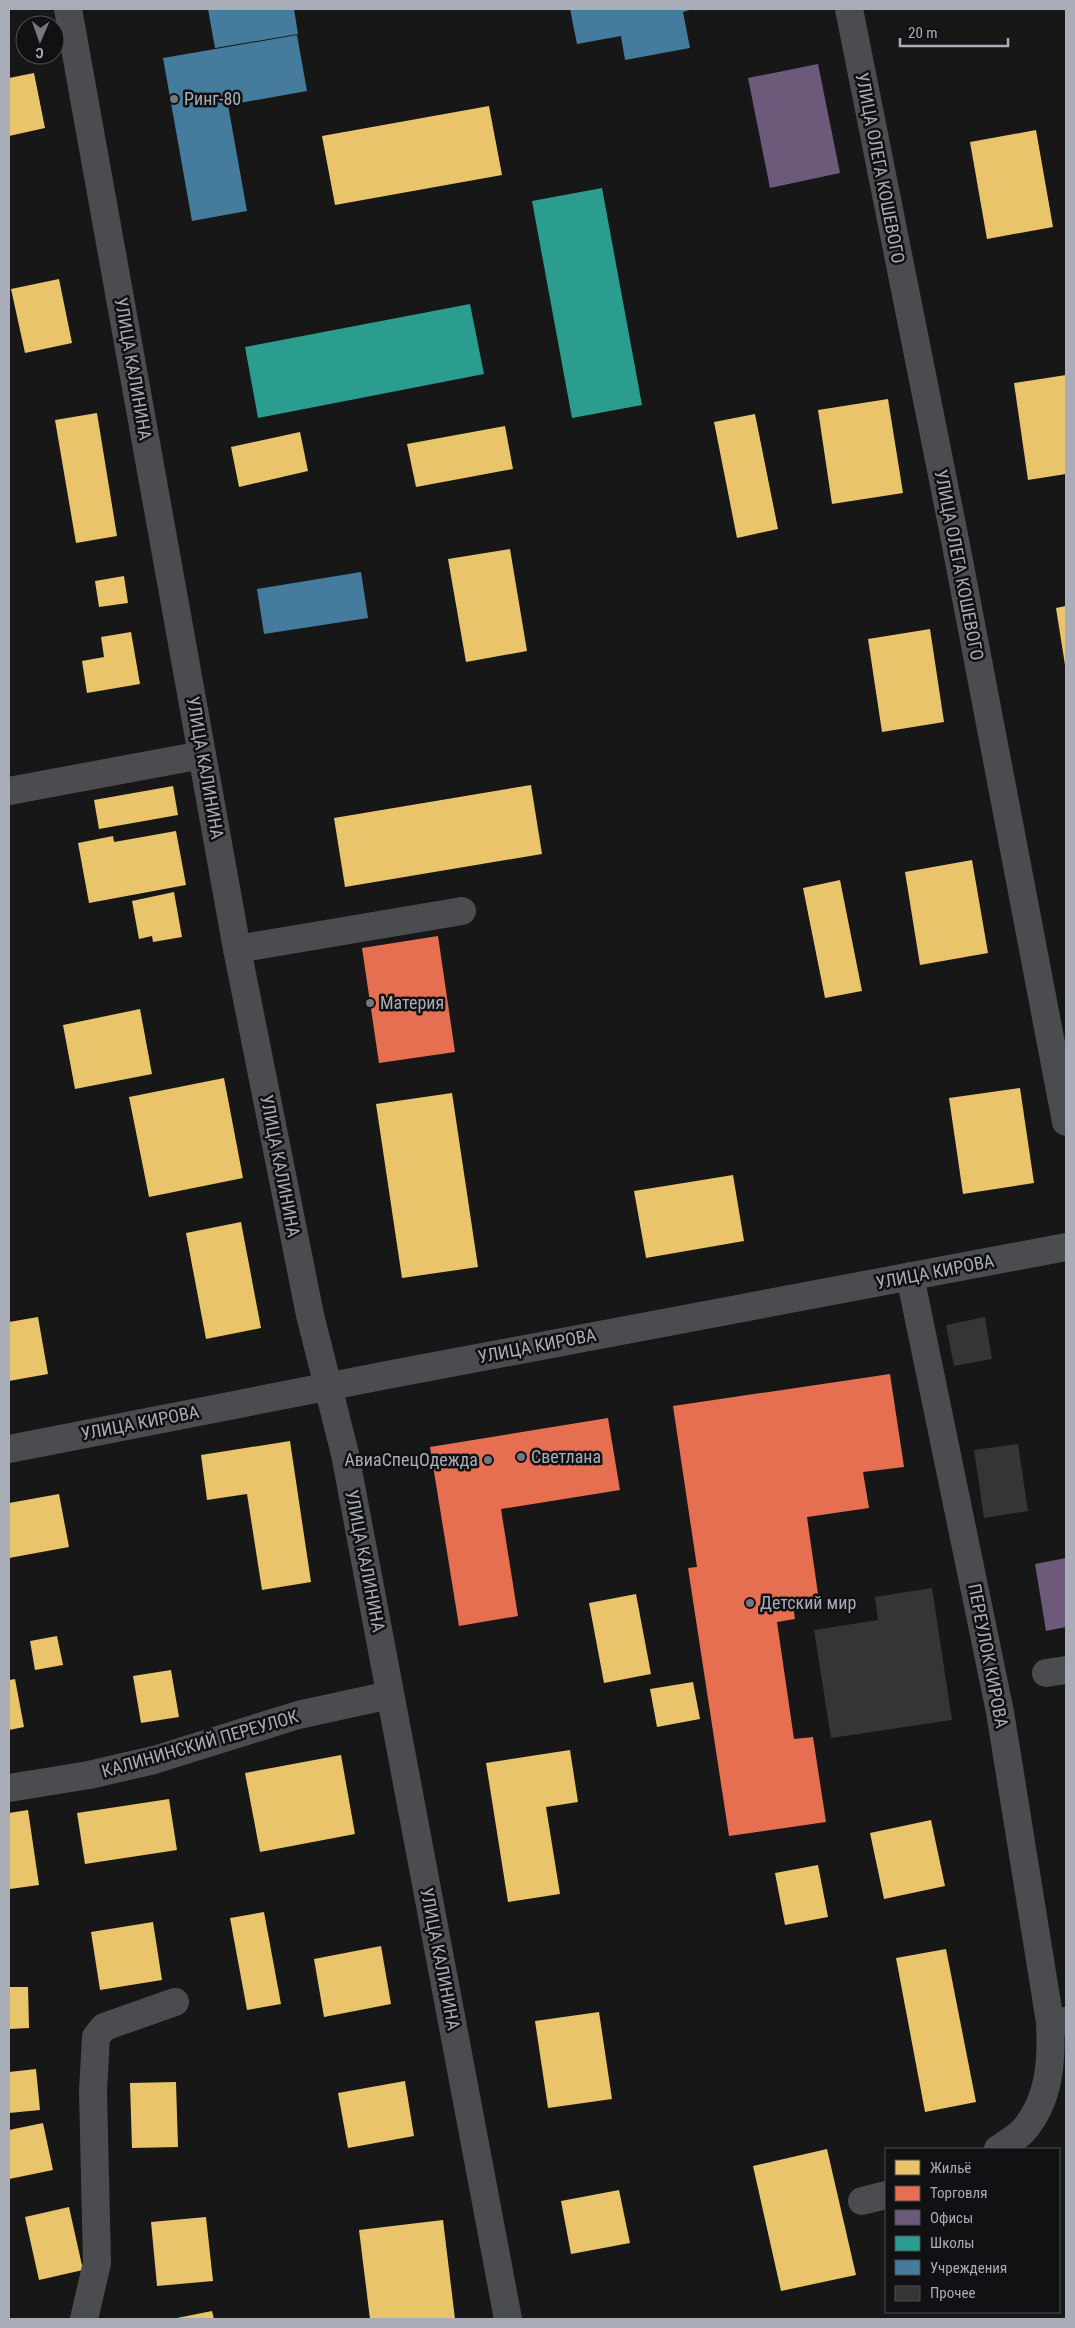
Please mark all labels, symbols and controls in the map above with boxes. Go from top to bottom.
north arrow [15,15,65,65]
scale bar [900,15,1008,47]
text: 20 m [908,24,938,42]
text: С [35,45,44,61]
street label: УЛИЦА ОЛЕГА КОШЕВОГО [852,71,909,265]
place label: Ринг-80 [184,88,241,109]
marker: Ринг-80 [168,93,180,105]
street label: УЛИЦА КАЛИНИНА [111,296,157,443]
street label: УЛИЦА ОЛЕГА КОШЕВОГО [931,468,988,662]
street label: УЛИЦА КАЛИНИНА [183,695,229,842]
place label: Материя [380,992,444,1013]
marker: Материя [364,997,376,1009]
street label: УЛИЦА КАЛИНИНА [256,1093,305,1240]
street label: УЛИЦА КИРОВА [874,1250,996,1293]
street label: УЛИЦА КИРОВА [476,1324,598,1367]
street label: УЛИЦА КИРОВА [79,1401,201,1444]
place label: Светлана [531,1446,601,1467]
place label: АвиаСпецОдежда [344,1449,478,1470]
marker: Светлана [515,1451,527,1463]
marker: АвиаСпецОдежда [482,1454,494,1466]
street label: УЛИЦА КАЛИНИНА [341,1488,390,1635]
street label: ПЕРЕУЛОК КИРОВА [964,1582,1013,1731]
place label: Детский мир [760,1592,856,1613]
marker: Детский мир [744,1597,756,1609]
street label: КАЛИНИНСКИЙ ПЕРЕУЛОК [99,1705,301,1782]
street label: УЛИЦА КАЛИНИНА [416,1886,465,2033]
legend [885,2148,1060,2313]
text: Жильё [930,2159,971,2177]
text: Торговля [930,2184,987,2202]
text: Офисы [930,2209,973,2227]
text: Школы [930,2234,975,2252]
text: Учреждения [930,2259,1007,2277]
text: Прочее [930,2284,976,2302]

